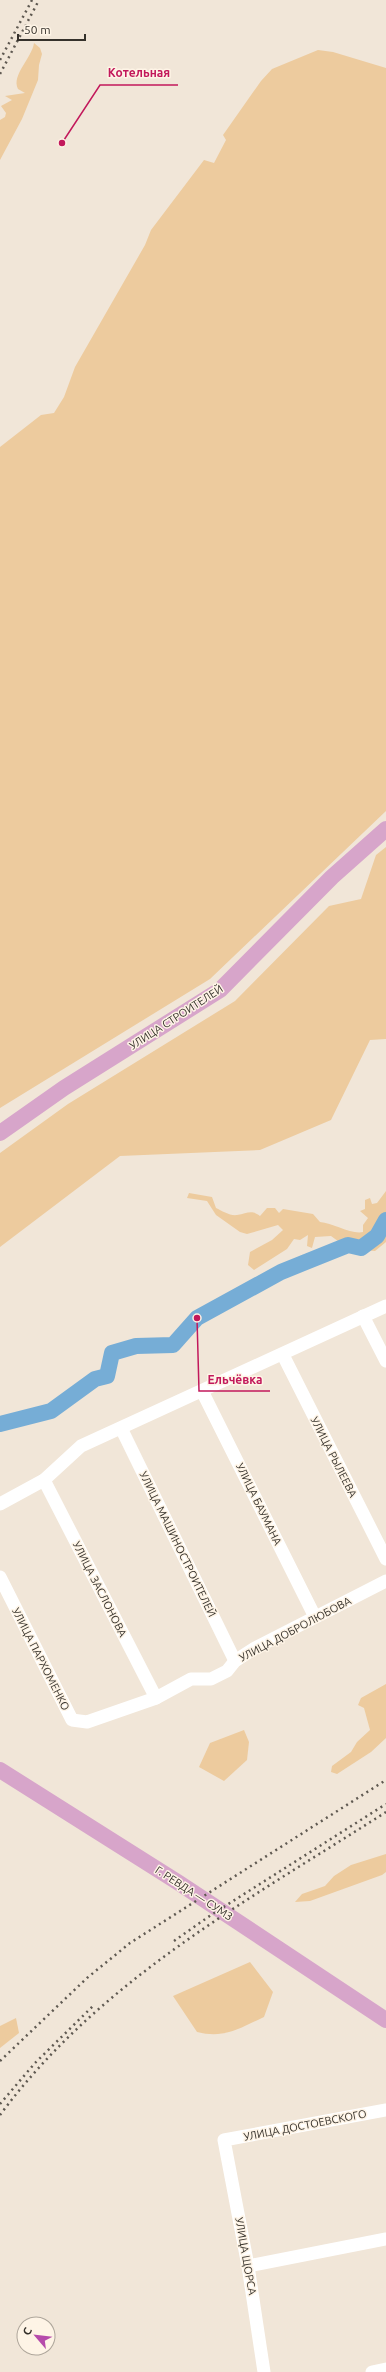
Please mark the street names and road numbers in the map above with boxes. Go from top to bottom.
street label: УЛИЦА СТРОИТЕЛЕЙ [127,982,225,1052]
street label: УЛИЦА РЫЛЕЕВА [309,1415,360,1500]
street label: УЛИЦА БАУМАНА [234,1461,284,1548]
street label: УЛИЦА МАШИНОСТРОИТЕЛЕЙ [137,1469,219,1619]
street label: УЛИЦА ЗАСЛОНОВА [71,1539,130,1639]
street label: УЛИЦА ДОБРОЛЮБОВА [237,1594,354,1664]
street label: УЛИЦА ПАРХОМЕНКО [10,1606,72,1712]
street label: Г. РЕВДА — СУМЗ [153,1864,235,1922]
street label: УЛИЦА ДОСТОЕВСКОГО [242,2107,368,2143]
street label: УЛИЦА ЩОРСА [233,2216,259,2297]

